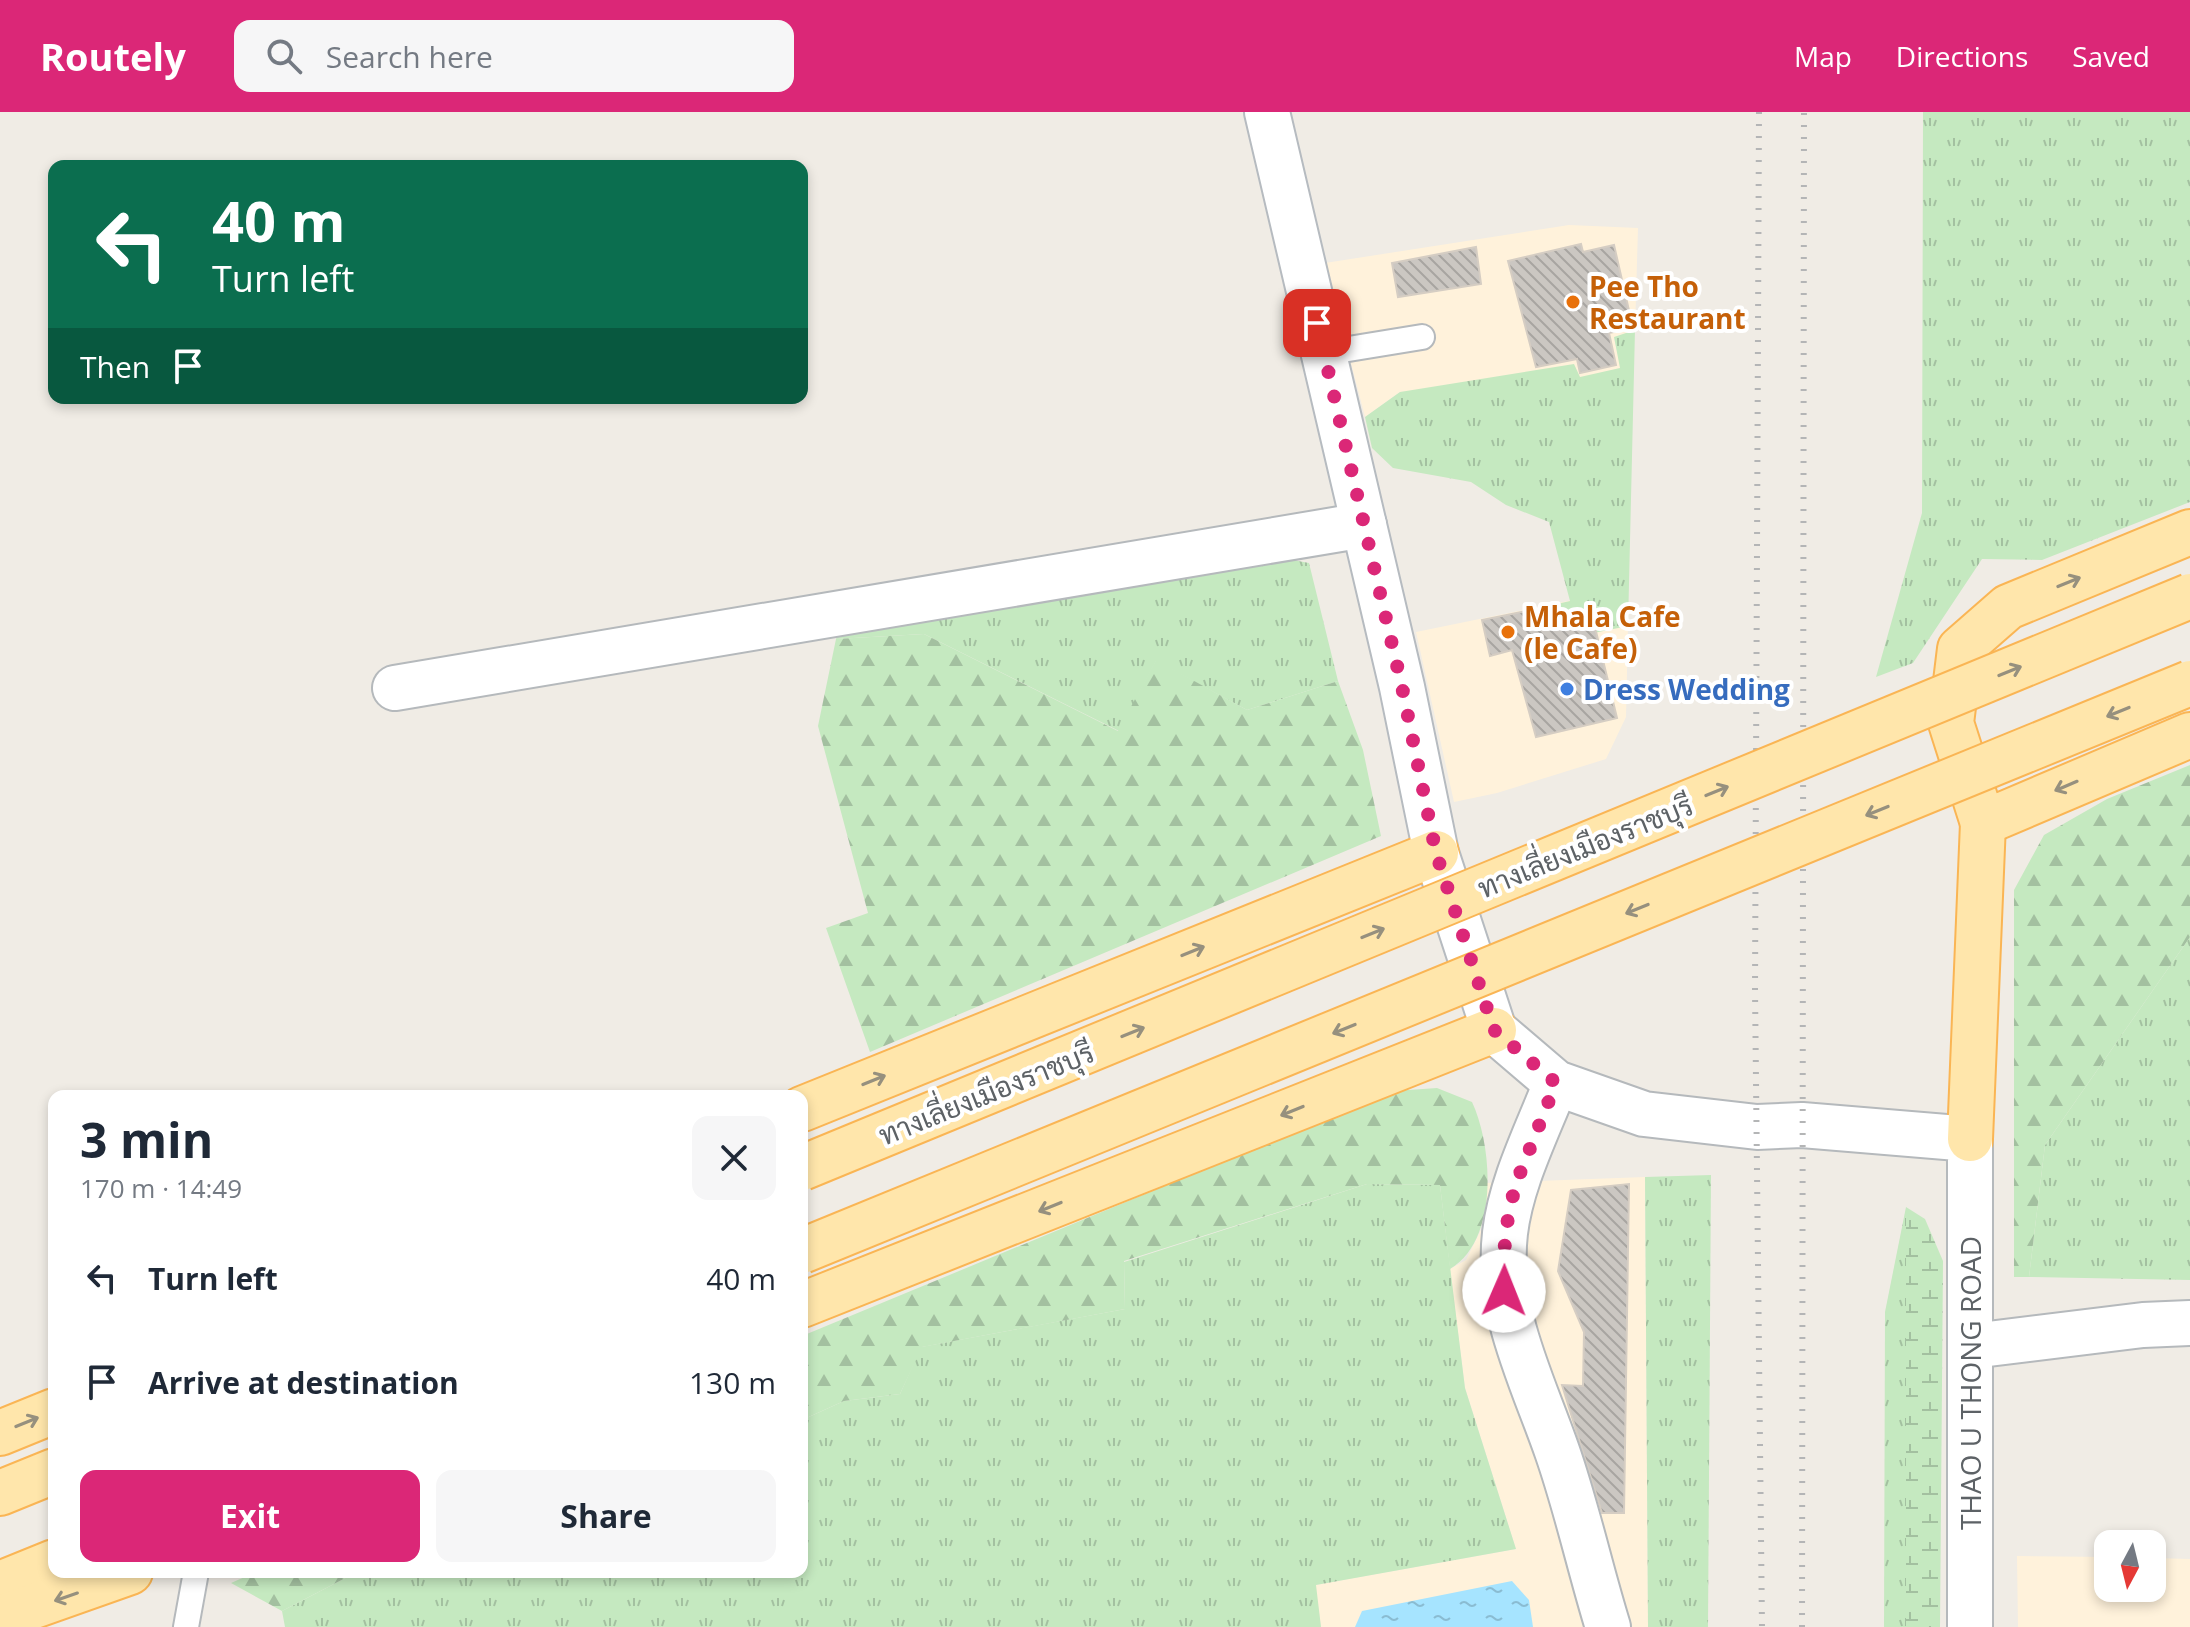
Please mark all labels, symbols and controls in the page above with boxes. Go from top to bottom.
search box [234,20,794,92]
text: Routely [40,30,186,82]
icon: search [262,34,306,78]
text: Search here [326,36,493,77]
text: Map [1794,37,1852,75]
text: Directions [1896,37,2028,75]
text: Saved [2072,37,2150,75]
text: 40 m [212,182,346,258]
icon: left [80,192,184,296]
text: Turn left [212,254,354,303]
place label: Pee Tho Restaurant [1589,267,1746,337]
pin [1283,289,1351,357]
marker: Pee Tho Restaurant [1564,293,1582,311]
icon: arrive [1295,301,1339,345]
icon: arrive [166,344,210,388]
text: Then [80,346,150,387]
one-way arrow [2056,574,2081,588]
place label: Mhala Cafe (le Cafe) [1524,597,1681,667]
marker: Mhala Cafe (le Cafe) [1499,623,1517,641]
one-way arrow [1997,663,2021,677]
place label: Dress Wedding [1583,670,1790,708]
marker: Dress Wedding [1558,680,1576,698]
one-way arrow [2106,706,2131,720]
one-way arrow [2055,780,2079,795]
street label: ทางเลี่ยงเมืองราชบุรี [1470,782,1699,908]
one-way arrow [1704,783,1729,798]
one-way arrow [1865,804,1890,819]
one-way arrow [1625,903,1650,917]
one-way arrow [1360,925,1385,939]
one-way arrow [1180,943,1205,957]
one-way arrow [1332,1023,1357,1037]
one-way arrow [1120,1024,1145,1038]
street label: ทางเลี่ยงเมืองราชบุรี [871,1029,1100,1155]
one-way arrow [861,1072,886,1086]
one-way arrow [1280,1104,1305,1119]
text: 3 min [80,1107,213,1172]
button: close [692,1116,776,1200]
text: 170 m · 14:49 [80,1170,242,1206]
one-way arrow [1038,1200,1063,1215]
street label: THAO U THONG ROAD [1951,1236,1989,1530]
position arrow [1462,1249,1546,1333]
icon: left [80,1256,124,1300]
text: Turn left [148,1258,278,1299]
text: 40 m [706,1258,776,1299]
icon: arrive [80,1360,124,1404]
text: Arrive at destination [148,1362,459,1403]
text: 130 m [689,1362,776,1403]
one-way arrow [14,1414,39,1428]
button: Exit [80,1470,420,1562]
button: Share [436,1470,776,1562]
north arrow [2094,1530,2166,1602]
map controls [2094,1530,2166,1602]
one-way arrow [54,1590,79,1605]

